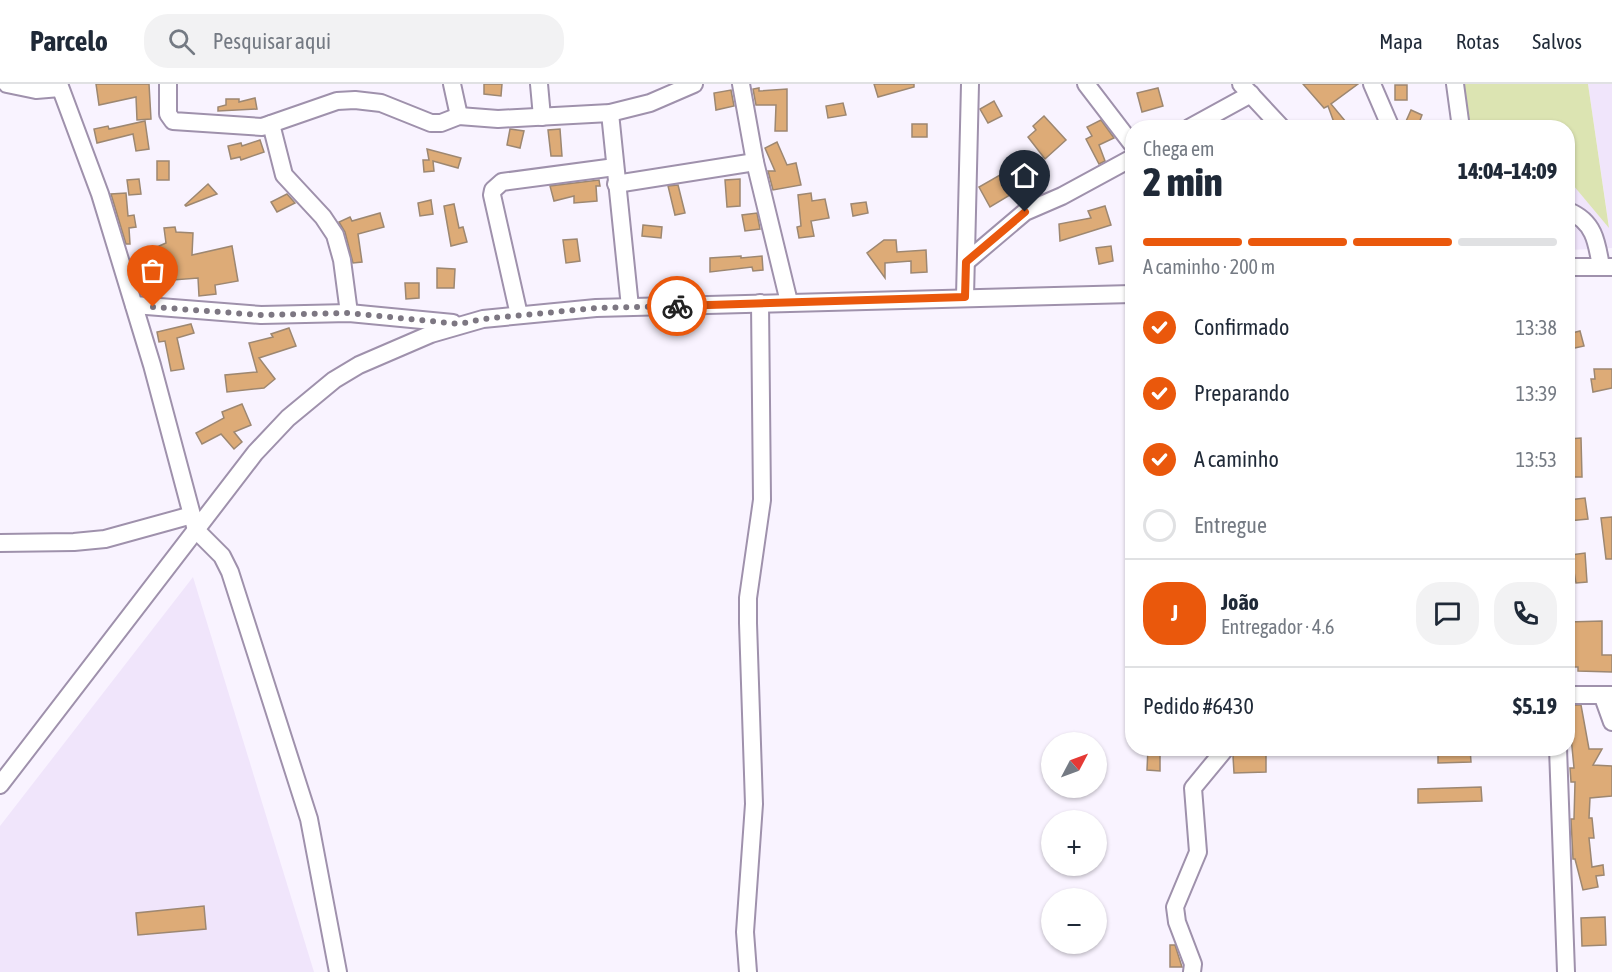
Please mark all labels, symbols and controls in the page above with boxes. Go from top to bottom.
search box [144,14,564,68]
text: Parcelo [30,25,108,57]
icon: search [165,25,198,58]
text: Pesquisar aqui [213,28,331,54]
text: Mapa [1379,29,1423,53]
text: Rotas [1456,29,1499,53]
text: Salvos [1532,29,1582,53]
text: Chega em [1143,137,1215,160]
pin [999,150,1050,212]
text: 14:04–14:09 [1458,158,1557,184]
icon: home [1008,159,1041,192]
text: 2 min [1143,160,1223,204]
pin [127,245,178,307]
icon: bag [136,254,169,287]
text: A caminho · 200 m [1143,255,1275,278]
courier [647,276,707,336]
icon: bike [661,290,694,323]
icon: check [1143,311,1176,344]
text: Confirmado [1194,314,1289,340]
text: 13:38 [1516,316,1557,339]
icon: check [1143,377,1176,410]
text: Preparando [1194,380,1290,406]
text: 13:39 [1516,382,1557,405]
icon: check [1143,443,1176,476]
text: A caminho [1194,446,1279,472]
text: 13:53 [1516,448,1557,471]
text: Entregue [1194,512,1267,538]
button: chat [1416,582,1479,645]
button: phone [1494,582,1557,645]
text: João [1221,589,1259,615]
text: J [1171,600,1178,626]
text: Entregador · 4.6 [1221,615,1334,638]
text: Pedido #6430 [1143,693,1254,719]
text: $5.19 [1513,693,1557,719]
north arrow [1041,732,1107,798]
map controls [1041,732,1107,954]
button: + [1041,810,1107,876]
button: − [1041,888,1107,954]

